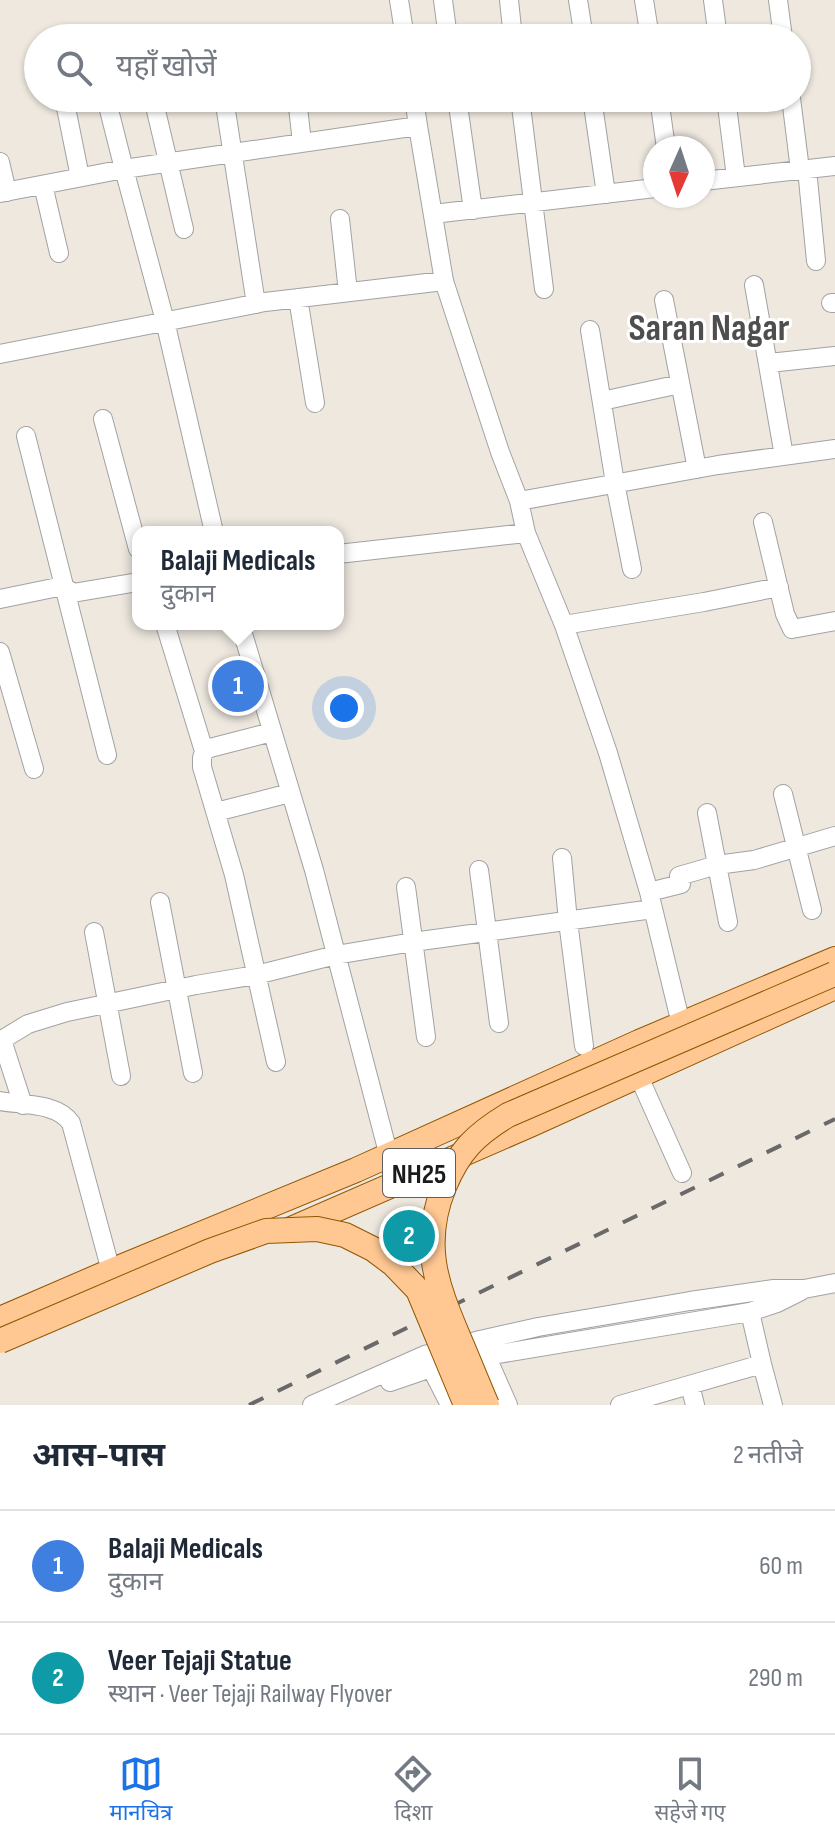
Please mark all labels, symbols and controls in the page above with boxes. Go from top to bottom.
search box [24,24,811,112]
icon: search [52,46,96,90]
text: यहाँ खोजें [116,49,216,85]
north arrow [643,136,715,208]
district label: Saran Nagar [628,306,790,351]
popup [132,526,344,630]
text: Balaji Medicals [160,543,316,579]
text: दुकान [160,579,215,610]
pin: 1 [212,656,264,716]
your location [324,688,364,728]
road number: NH25 [383,1149,455,1197]
pin: 2 [383,1206,435,1266]
text: आस-पास [32,1435,165,1476]
text: 2 नतीजे [733,1440,803,1471]
text: Balaji Medicals [108,1531,263,1567]
text: 1 [53,1551,63,1582]
text: 60 m [759,1551,803,1582]
text: दुकान [108,1567,163,1598]
text: Veer Tejaji Statue [108,1643,292,1679]
text: 2 [52,1663,64,1694]
text: 290 m [748,1663,803,1694]
text: स्थान · Veer Tejaji Railway Flyover [108,1679,392,1710]
tab: मानचित्र [110,1752,172,1829]
tab: दिशा [391,1752,435,1829]
tab: सहेजे गए [655,1752,725,1829]

